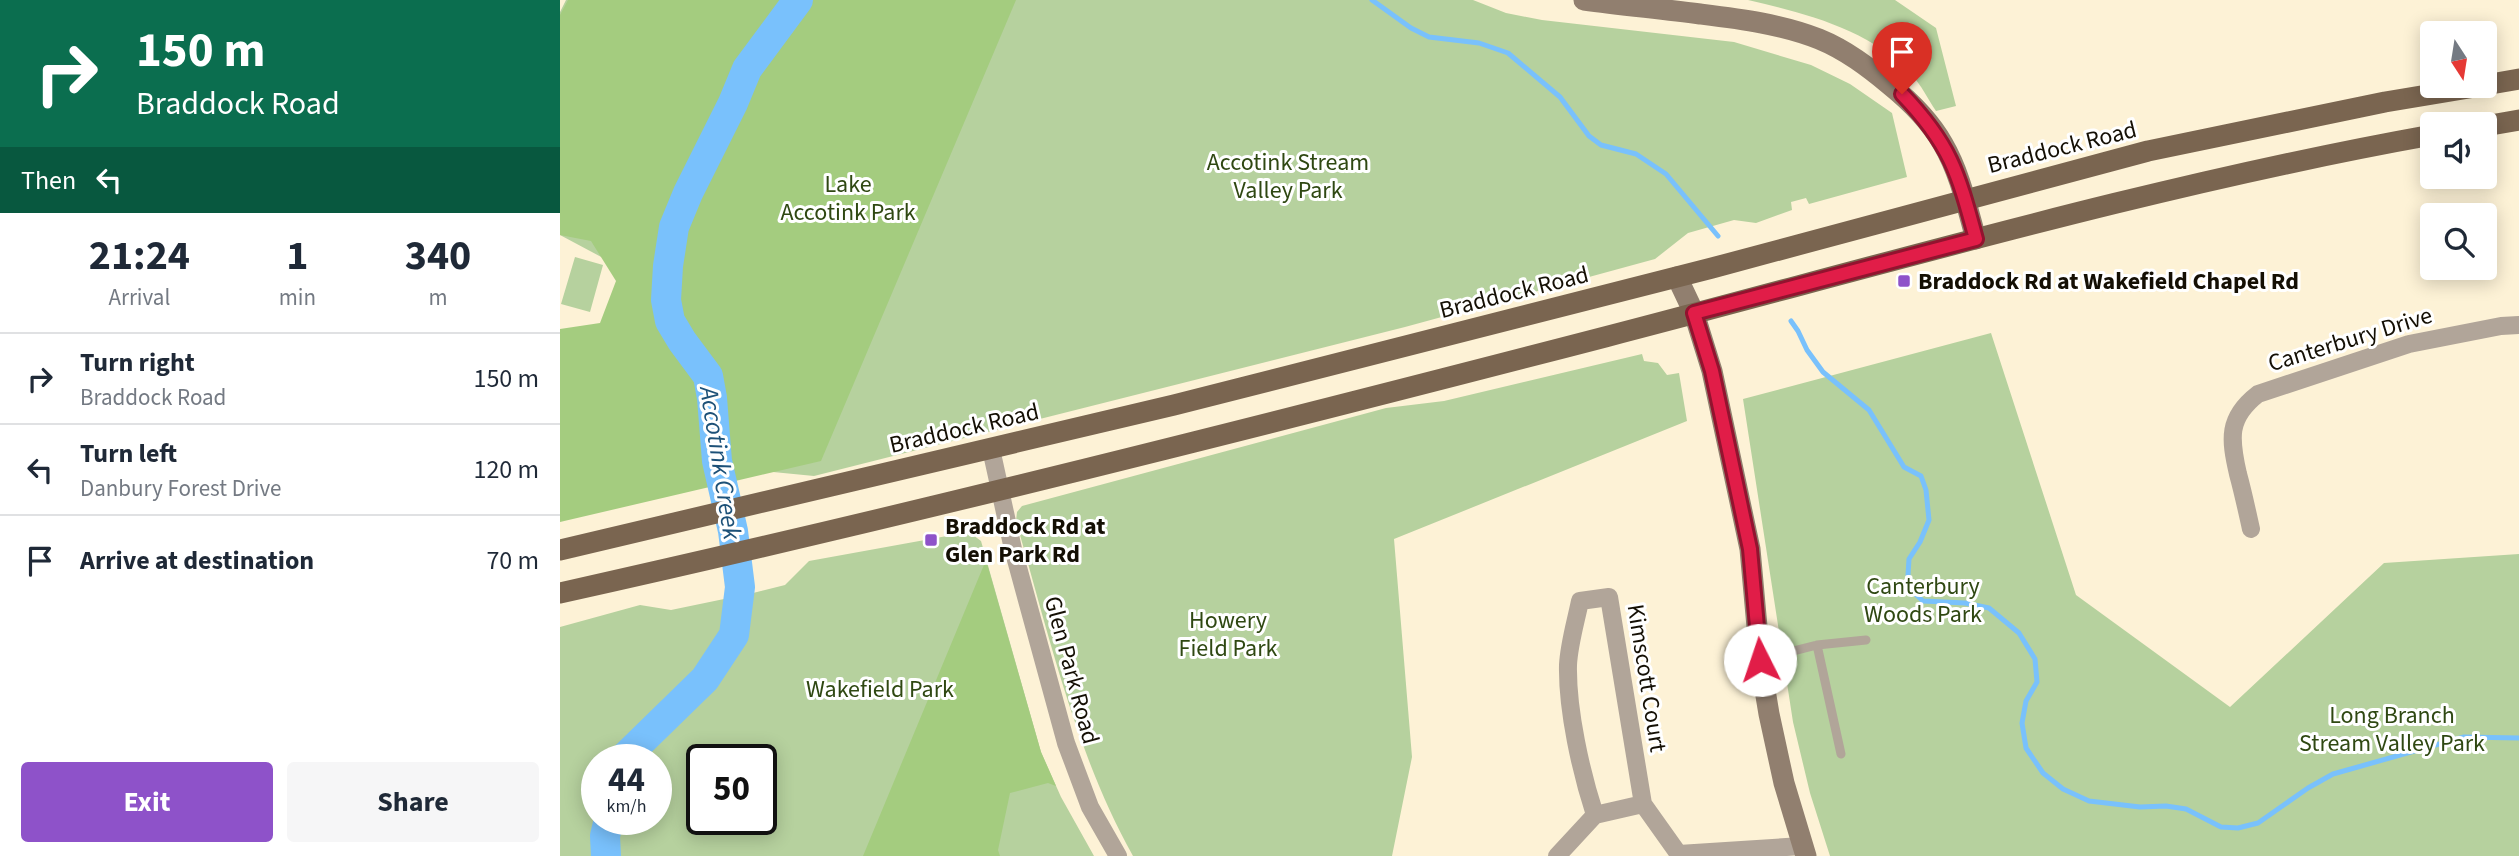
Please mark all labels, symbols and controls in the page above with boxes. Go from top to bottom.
text: 150 m [136,16,265,86]
north arrow [2420,21,2497,98]
map controls [2420,21,2497,280]
pin [1872,22,1932,94]
icon: right [21,28,112,119]
icon: arrive [1883,33,1921,71]
text: Braddock Road [136,81,340,127]
street label: Braddock Road [1984,112,2140,183]
button: sound [2420,112,2497,189]
park label: Accotink Stream Valley Park [1207,145,1369,208]
icon: left [90,161,128,199]
text: Then [21,162,76,199]
park label: Lake Accotink Park [780,167,916,230]
button: search [2420,203,2497,280]
text: 21:24 [89,226,190,286]
text: 1 [286,226,308,286]
text: 340 [405,226,471,286]
street label: Braddock Road [1436,257,1592,328]
place label: Braddock Rd at Wakefield Chapel Rd [1918,264,2299,299]
marker: Braddock Rd at Wakefield Chapel Rd [1896,273,1912,289]
text: Arrival [108,281,170,314]
text: min [279,281,316,314]
text: m [428,281,448,314]
street label: Canterbury Drive [2264,298,2437,381]
text: Turn right [80,344,195,381]
icon: right [21,360,59,398]
text: 150 m [473,360,539,397]
text: Braddock Road [80,381,226,414]
water label: Accotink Creek [690,382,751,543]
street label: Braddock Road [886,394,1042,463]
text: Turn left [80,435,177,472]
icon: left [21,451,59,489]
text: 120 m [473,451,539,488]
text: Danbury Forest Drive [80,472,282,505]
place label: Braddock Rd at Glen Park Rd [945,509,1105,572]
marker: Braddock Rd at Glen Park Rd [923,532,939,548]
icon: arrive [21,542,59,580]
text: Arrive at destination [80,542,314,579]
text: 70 m [486,542,539,579]
park label: Canterbury Woods Park [1864,569,1982,632]
street label: Glen Park Road [1035,592,1108,748]
street label: Kimscott Court [1618,601,1675,755]
park label: Howery Field Park [1179,603,1277,666]
position arrow [1723,623,1797,697]
park label: Wakefield Park [806,672,954,707]
park label: Long Branch Stream Valley Park [2299,698,2485,761]
speed limit sign: 50 [686,744,777,835]
text: 44 [608,755,645,805]
button: Exit [21,762,273,842]
button: Share [287,762,539,842]
text: km/h [607,794,646,819]

